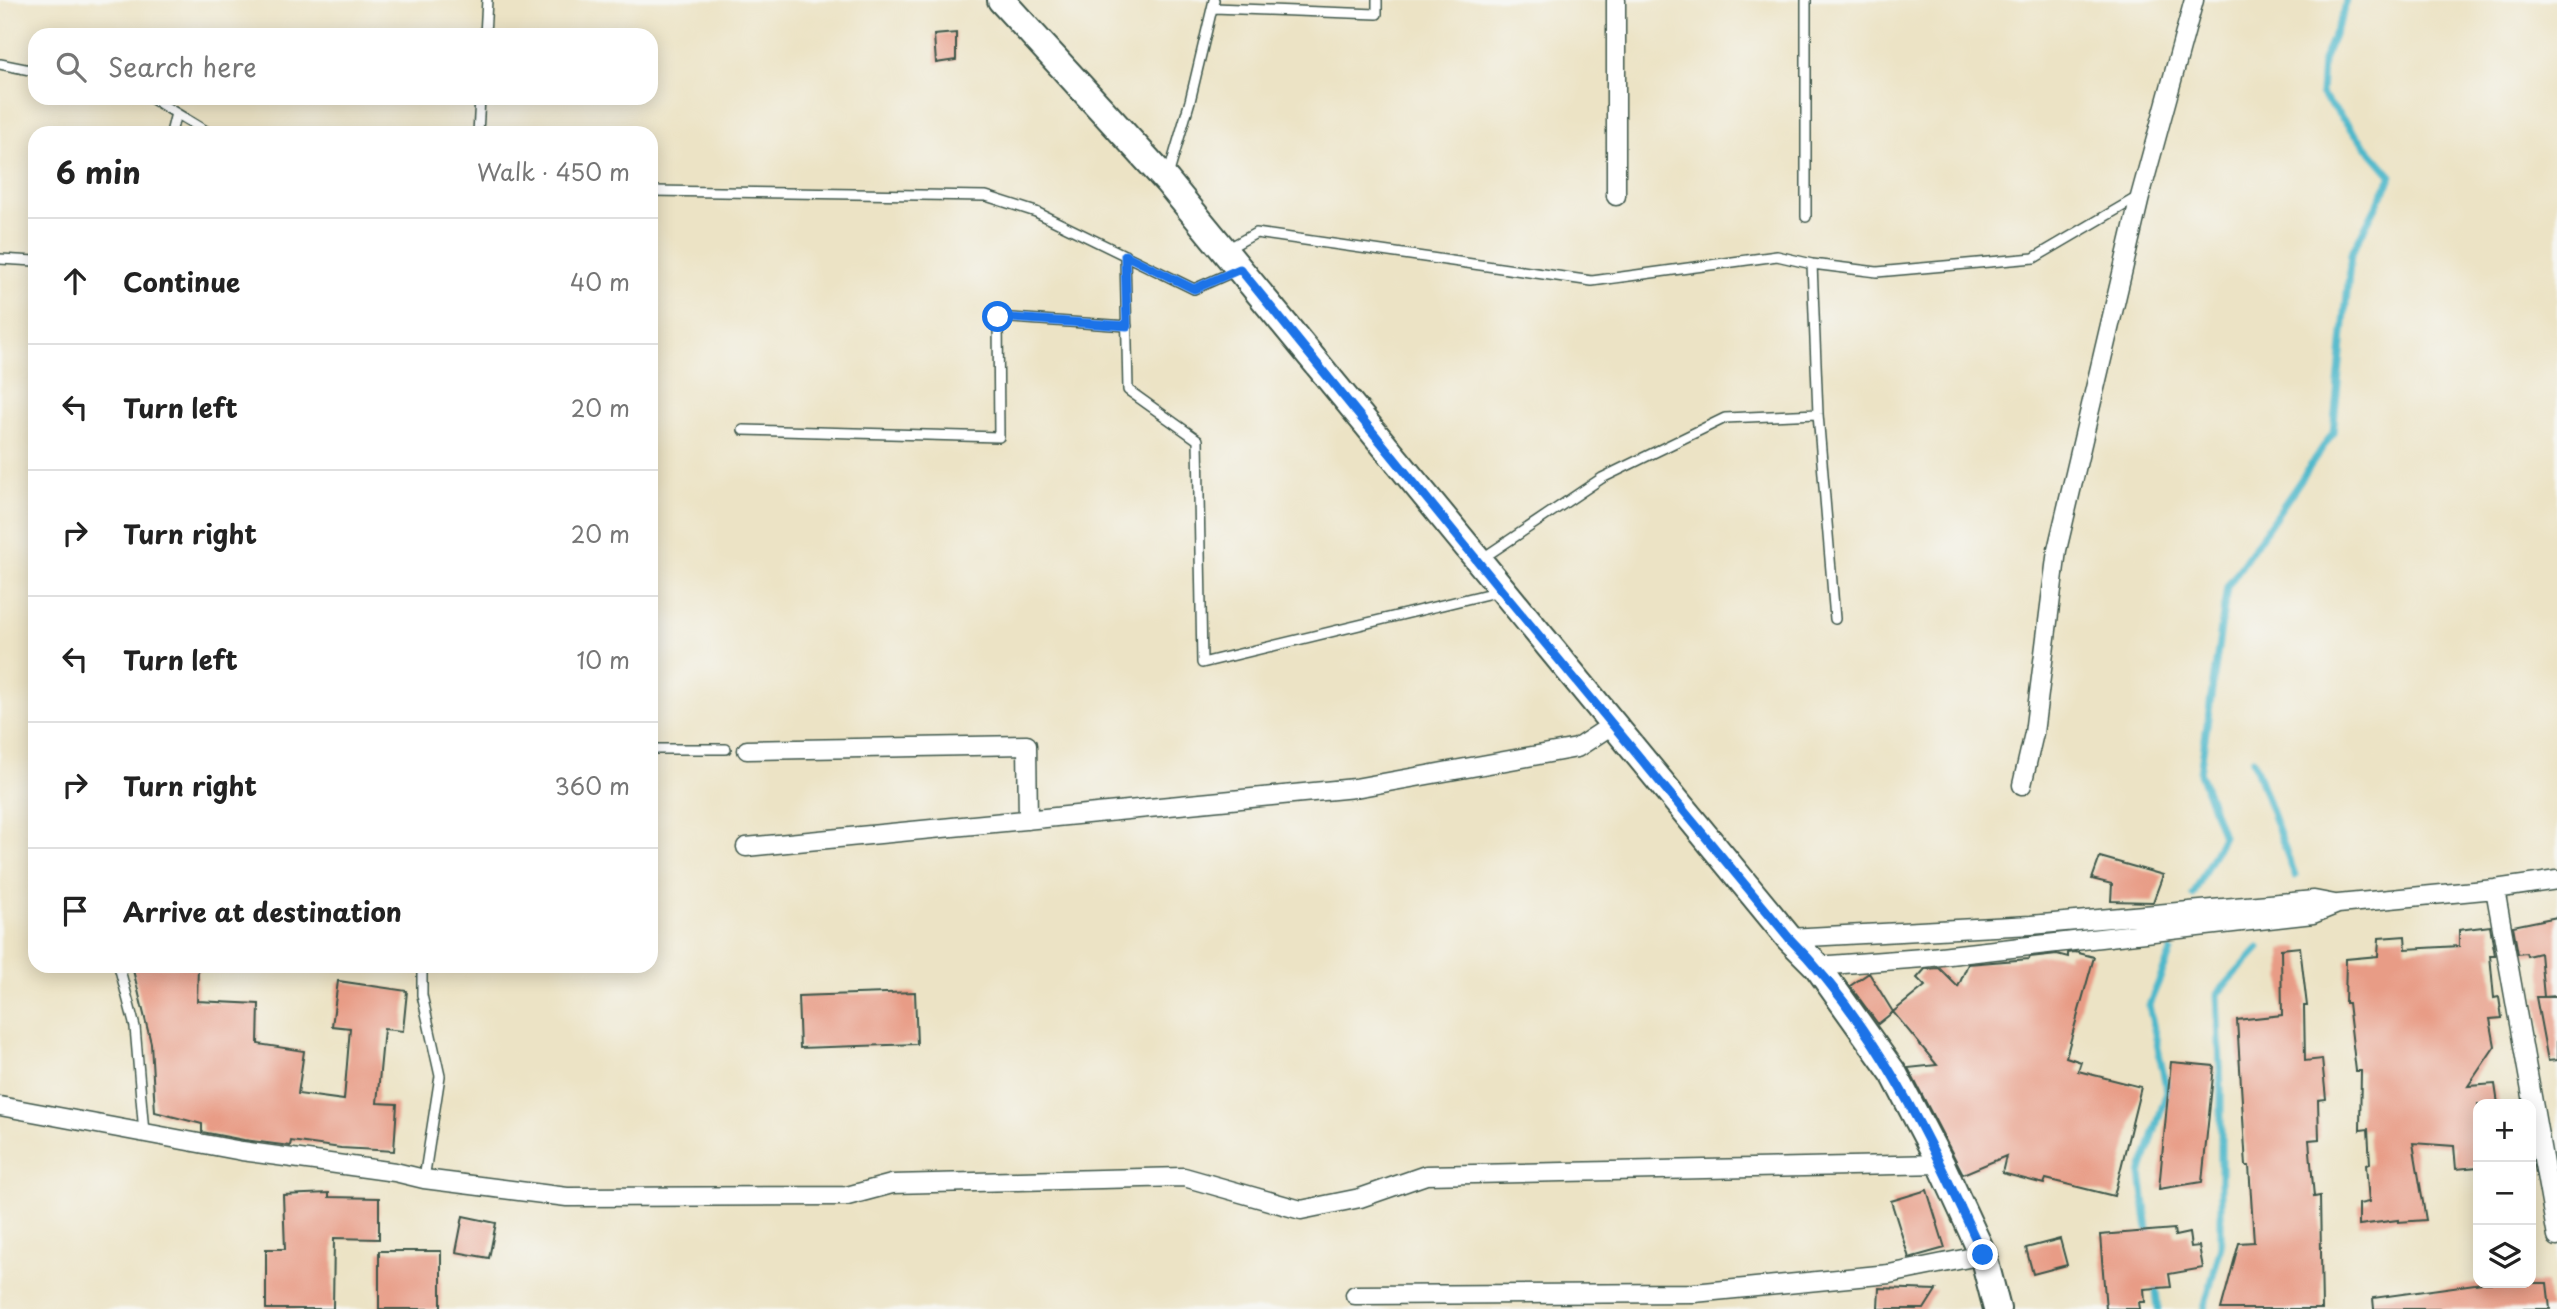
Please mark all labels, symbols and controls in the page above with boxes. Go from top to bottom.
search box [28,28,658,105]
text: Search here [108,47,257,86]
icon: search [52,48,90,86]
text: 6 min [56,149,141,194]
text: Walk · 450 m [477,154,630,189]
icon: ahead [56,262,94,300]
text: Continue [123,262,240,301]
text: 40 m [570,264,630,299]
route start [982,301,1013,332]
icon: left [56,388,94,426]
text: Turn left [123,388,238,427]
text: 20 m [571,390,630,425]
icon: right [56,514,94,552]
text: Turn right [123,514,257,553]
text: 20 m [571,516,630,551]
icon: left [56,640,94,678]
text: Turn left [123,640,238,679]
text: 10 m [576,642,630,677]
icon: right [56,766,94,804]
text: Turn right [123,766,257,805]
text: 360 m [555,768,630,803]
icon: arrive [56,892,94,930]
text: Arrive at destination [123,892,402,931]
map controls [2473,1099,2536,1288]
button: + [2473,1099,2536,1162]
button: − [2473,1162,2536,1225]
button: layers [2473,1225,2536,1288]
route end [1967,1239,1998,1270]

